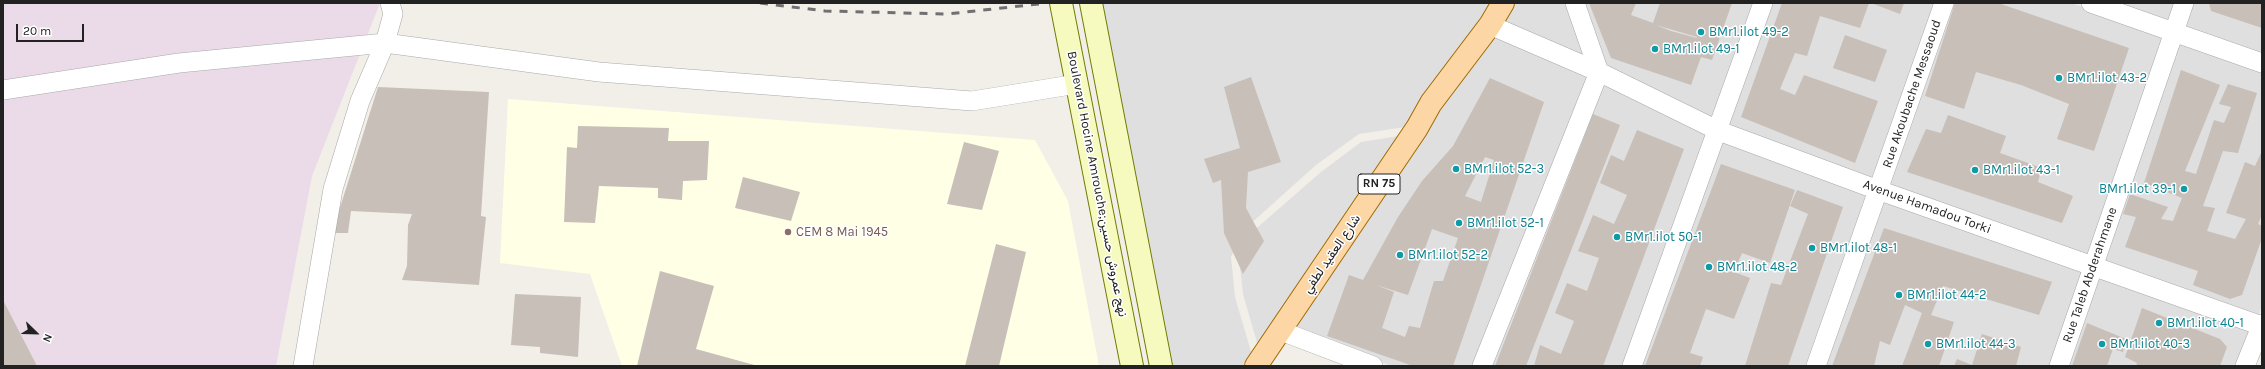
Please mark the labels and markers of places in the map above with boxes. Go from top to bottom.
place label: BMr1.ilot 49-2 [1709,24,1789,40]
marker: BMr1.ilot 49-2 [1696,27,1706,37]
place label: BMr1.ilot 49-1 [1663,41,1740,57]
marker: BMr1.ilot 49-1 [1650,44,1660,54]
place label: BMr1.ilot 43-2 [2067,70,2147,86]
marker: BMr1.ilot 43-2 [2054,73,2064,83]
place label: BMr1.ilot 52-3 [1464,161,1544,177]
place label: BMr1.ilot 43-1 [1983,162,2060,178]
marker: BMr1.ilot 52-3 [1451,164,1461,174]
marker: BMr1.ilot 43-1 [1970,165,1980,175]
place label: BMr1.ilot 39-1 [2099,181,2176,197]
marker: BMr1.ilot 39-1 [2179,184,2189,194]
place label: BMr1.ilot 52-1 [1467,215,1544,231]
marker: BMr1.ilot 52-1 [1454,218,1464,228]
place label: CEM 8 Mai 1945 [796,224,888,240]
marker: CEM 8 Mai 1945 [783,227,793,237]
place label: BMr1.ilot 50-1 [1625,229,1702,245]
marker: BMr1.ilot 50-1 [1612,232,1622,242]
place label: BMr1.ilot 48-1 [1820,240,1897,256]
marker: BMr1.ilot 48-1 [1807,243,1817,253]
place label: BMr1.ilot 52-2 [1408,247,1488,263]
marker: BMr1.ilot 52-2 [1395,250,1405,260]
place label: BMr1.ilot 48-2 [1717,259,1797,275]
marker: BMr1.ilot 48-2 [1704,262,1714,272]
place label: BMr1.ilot 44-2 [1907,287,1987,303]
marker: BMr1.ilot 44-2 [1894,290,1904,300]
place label: BMr1.ilot 40-1 [2167,315,2244,331]
marker: BMr1.ilot 40-1 [2154,318,2164,328]
place label: BMr1.ilot 44-3 [1936,336,2016,352]
place label: BMr1.ilot 40-3 [2110,336,2190,352]
marker: BMr1.ilot 44-3 [1923,339,1933,349]
marker: BMr1.ilot 40-3 [2097,339,2107,349]

